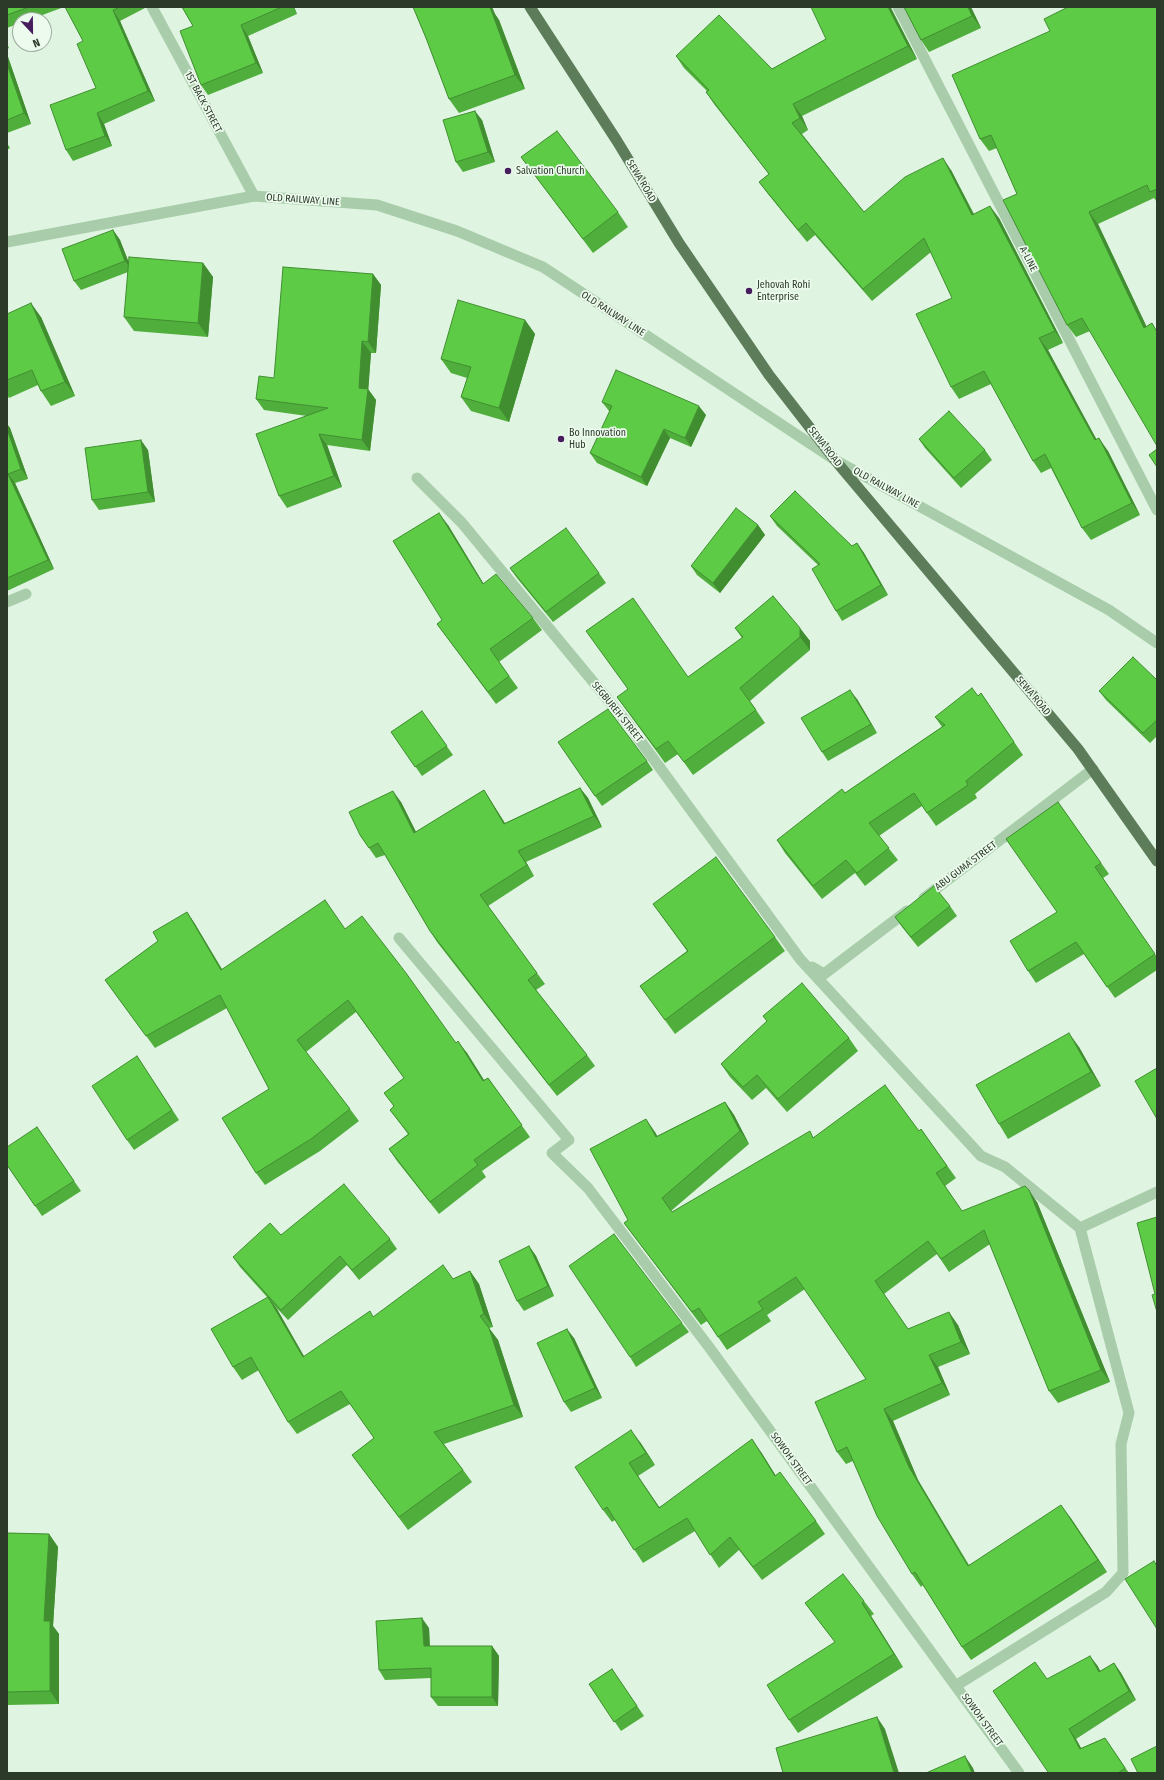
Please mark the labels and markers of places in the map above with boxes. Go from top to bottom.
place label: Salvation Church [516,165,584,177]
marker: Salvation Church [503,166,513,176]
place label: Jehovah Rohi Enterprise [757,279,810,302]
marker: Jehovah Rohi Enterprise [744,286,754,296]
place label: Bo Innovation Hub [569,427,626,450]
marker: Bo Innovation Hub [556,434,566,444]

